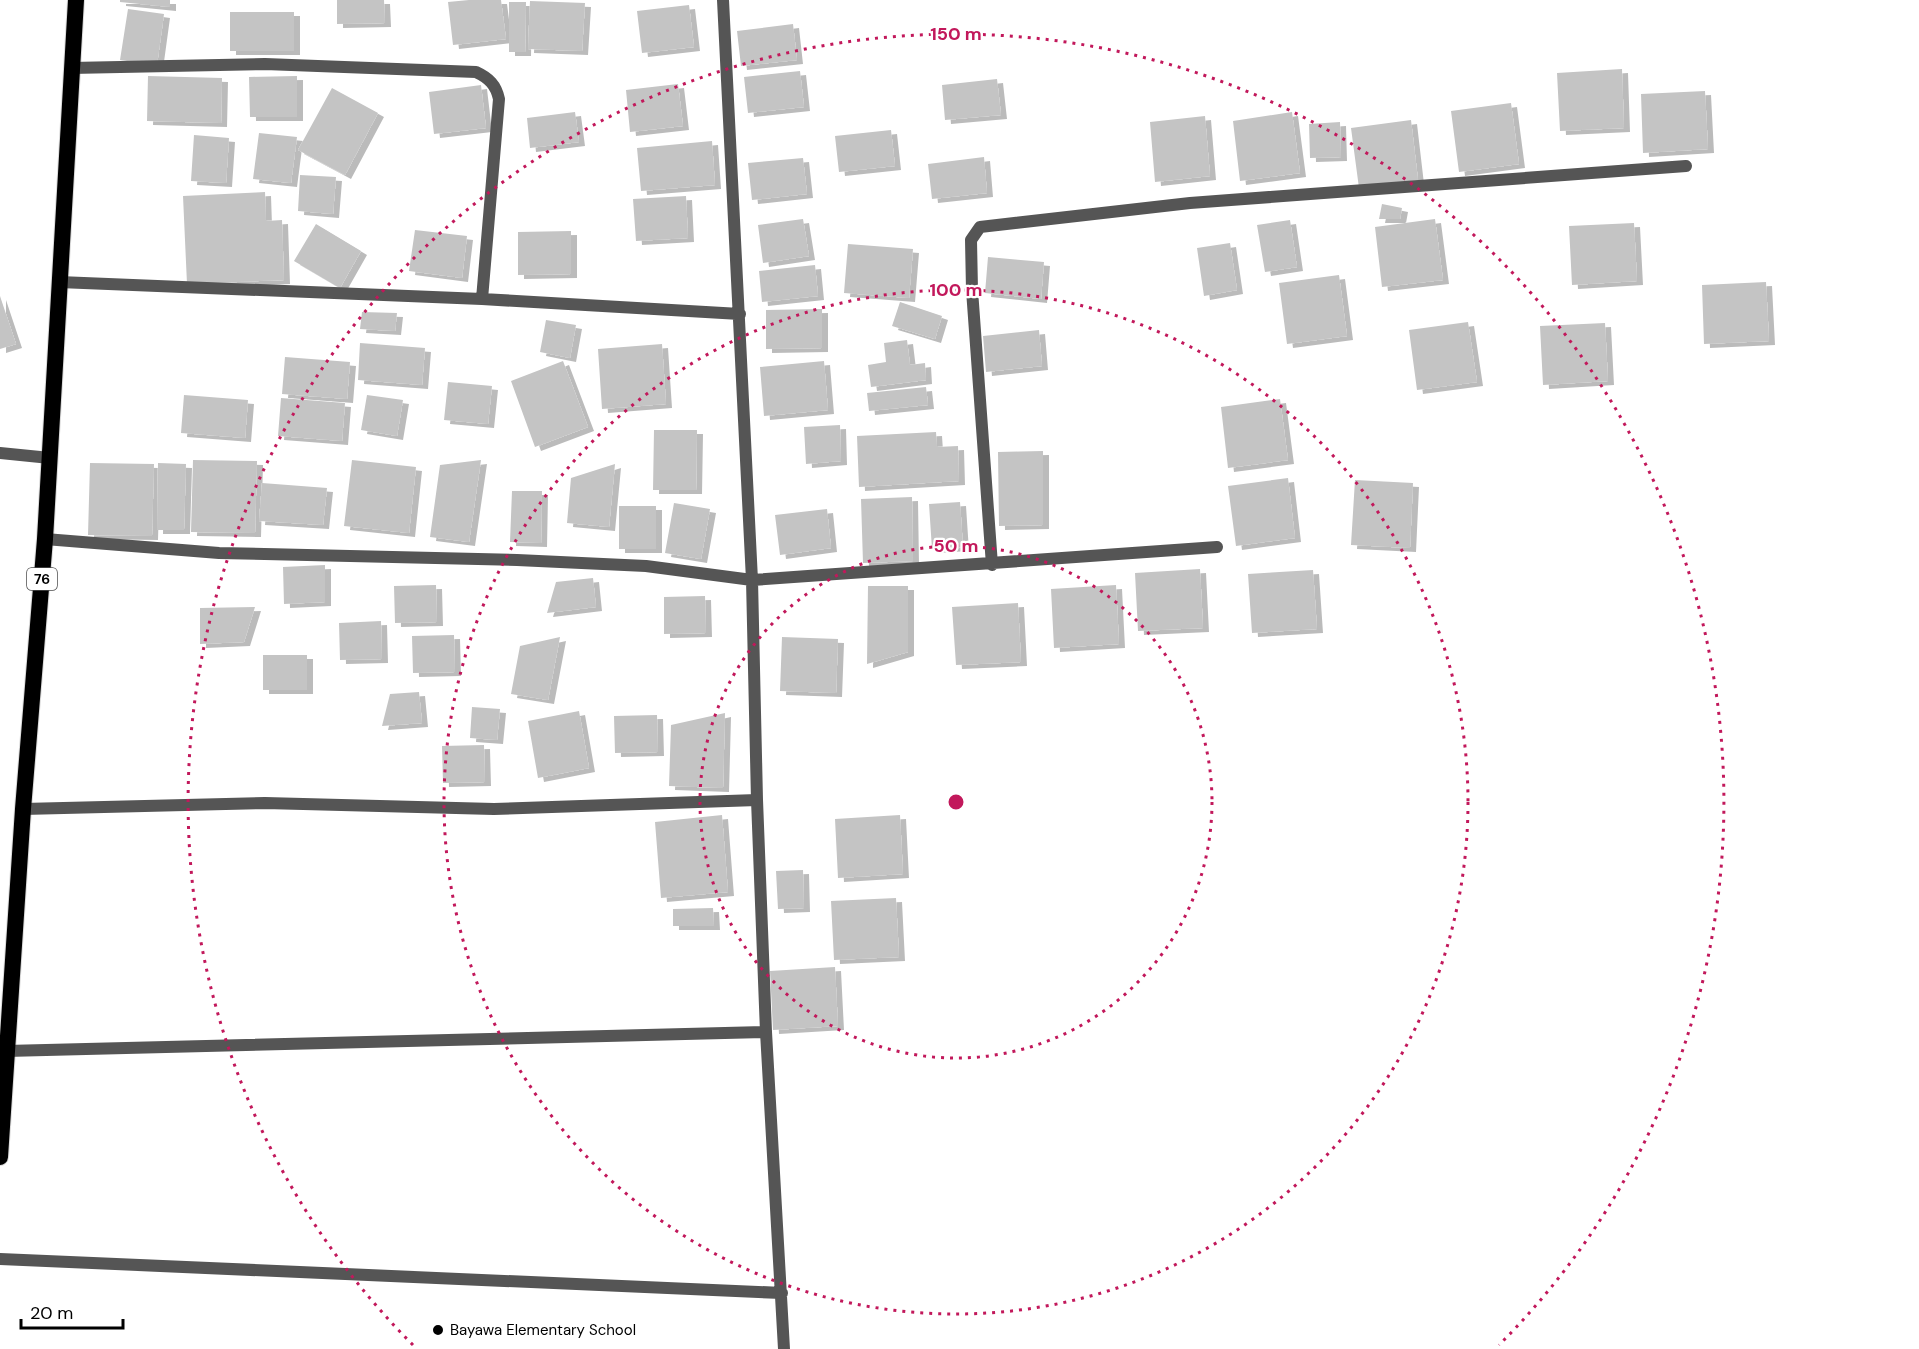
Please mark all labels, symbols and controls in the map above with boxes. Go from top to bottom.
text: 150 m [930,22,982,46]
text: 100 m [929,278,983,302]
text: 50 m [933,534,979,558]
road number: 76 [27,568,57,590]
centre of rings [946,792,966,812]
scale bar [21,1292,123,1330]
text: 20 m [30,1301,73,1325]
place label: Bayawa Elementary School [450,1320,636,1340]
marker: Bayawa Elementary School [431,1323,445,1337]

